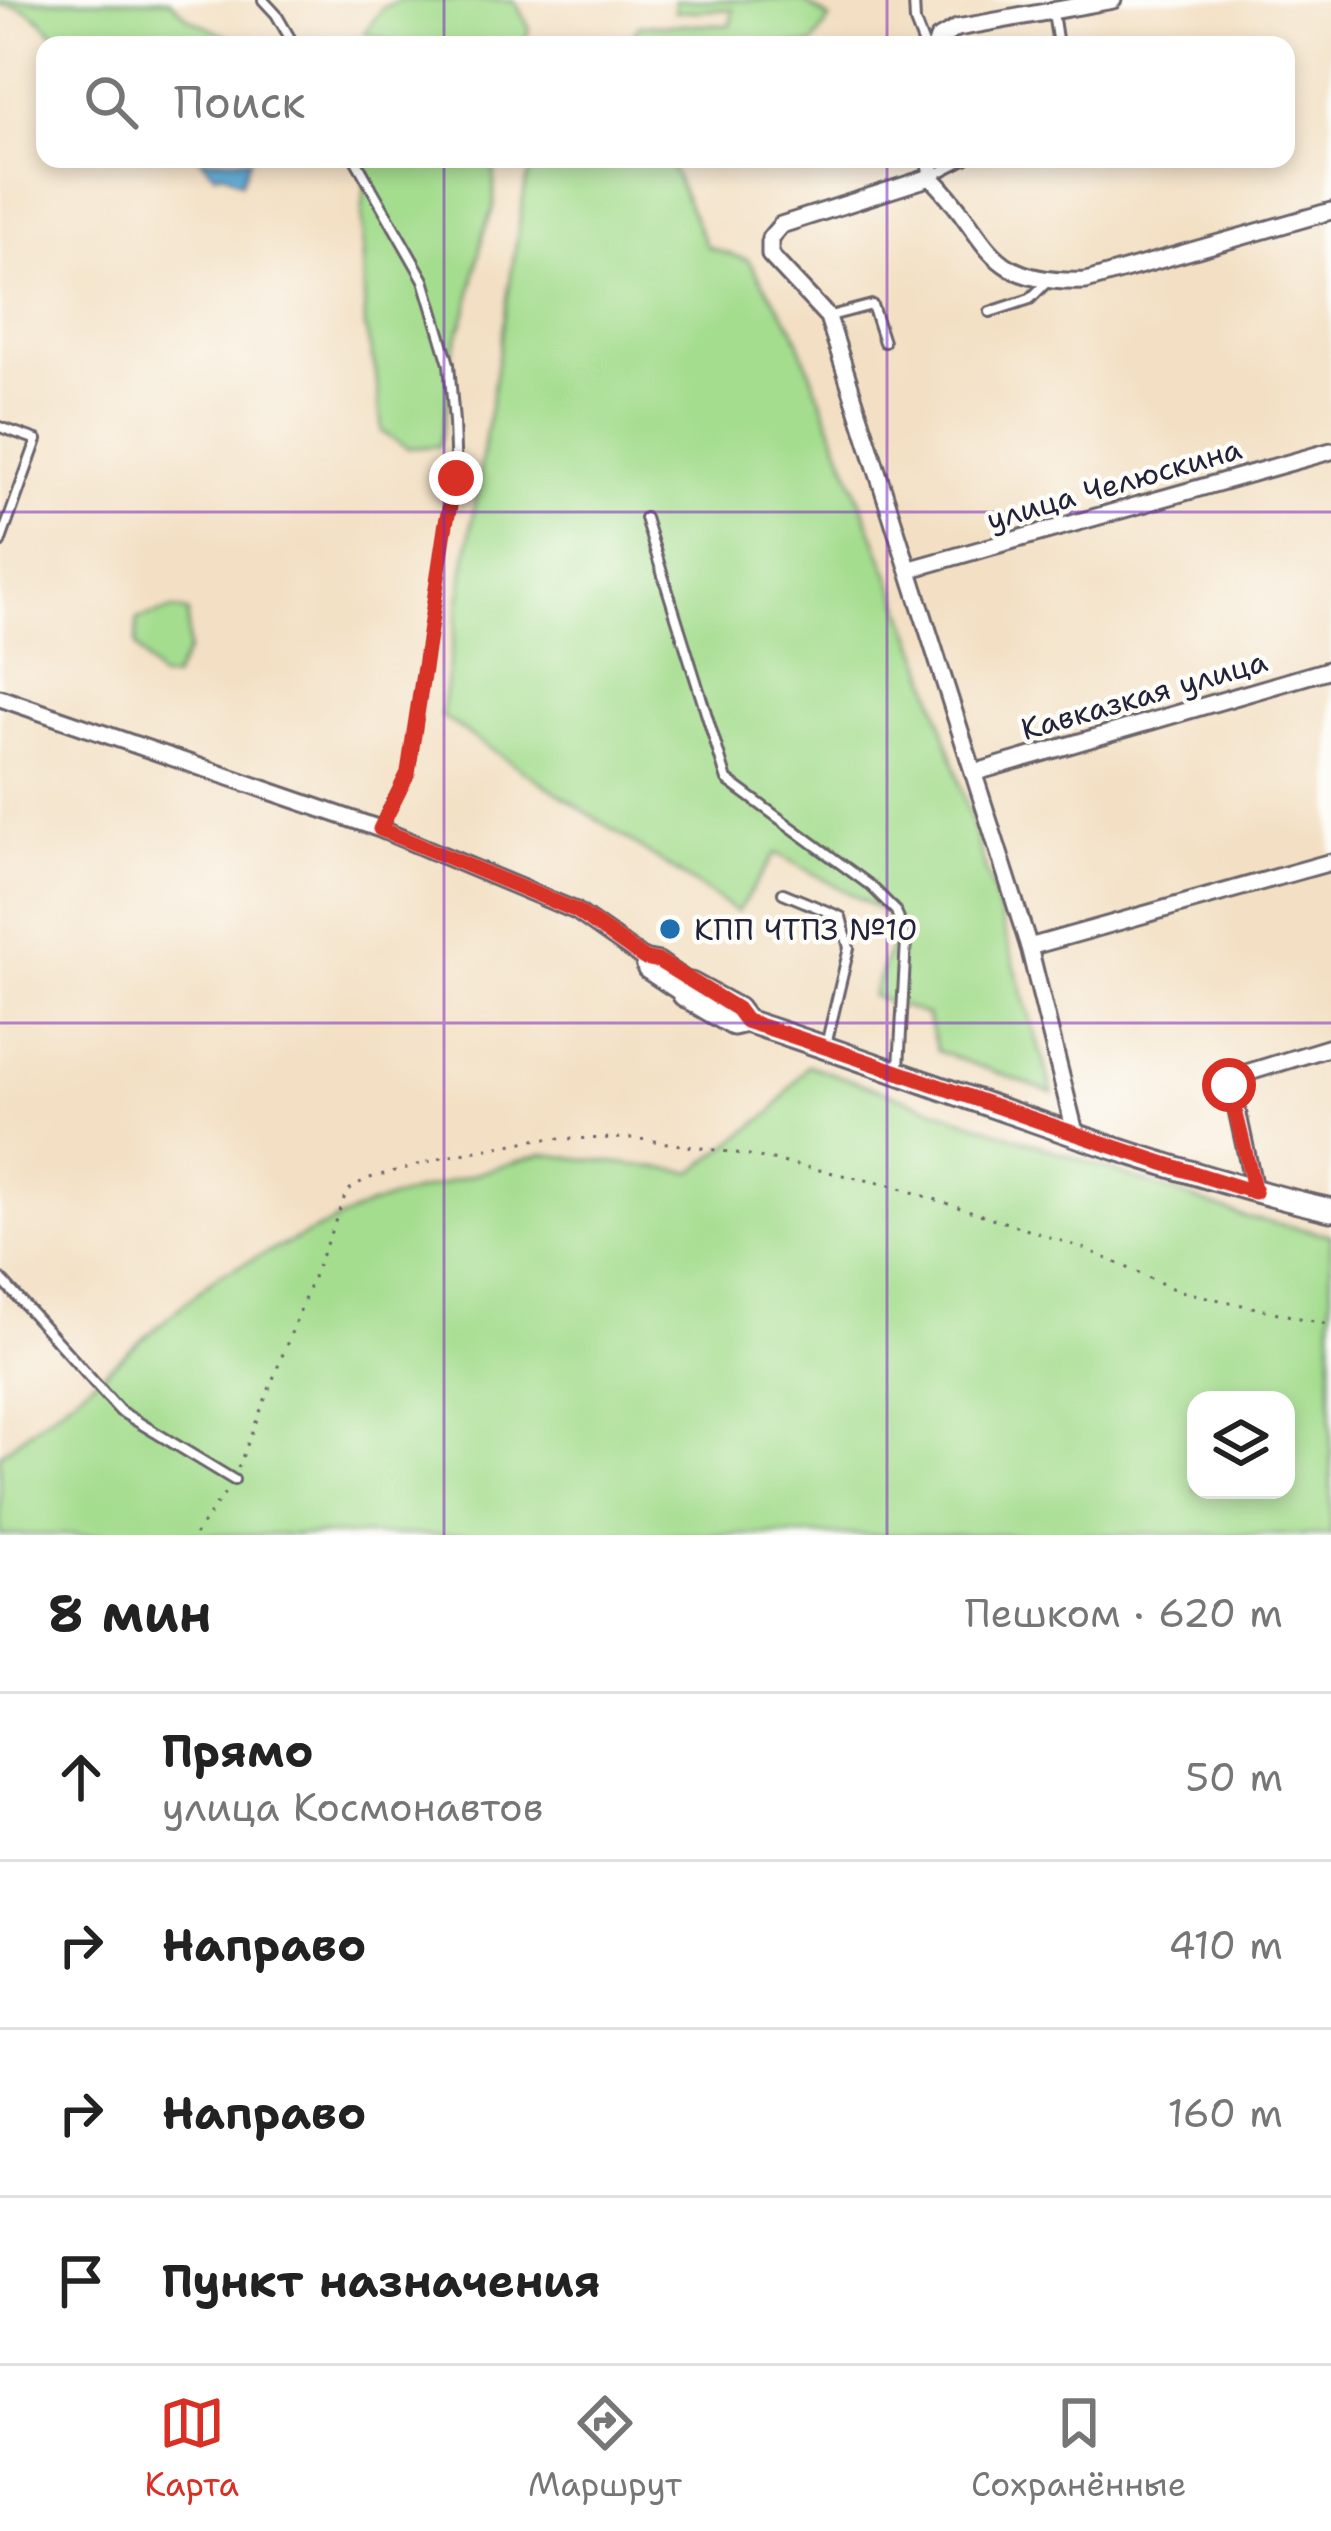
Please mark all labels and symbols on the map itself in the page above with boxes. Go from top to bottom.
street label: улица Челюскина [982,428,1247,540]
route end [429,451,483,505]
street label: Кавказкая улица [1016,640,1272,750]
place label: КПП ЧТПЗ №10 [694,909,918,950]
marker: КПП ЧТПЗ №10 [657,916,683,942]
route start [1202,1058,1256,1112]

